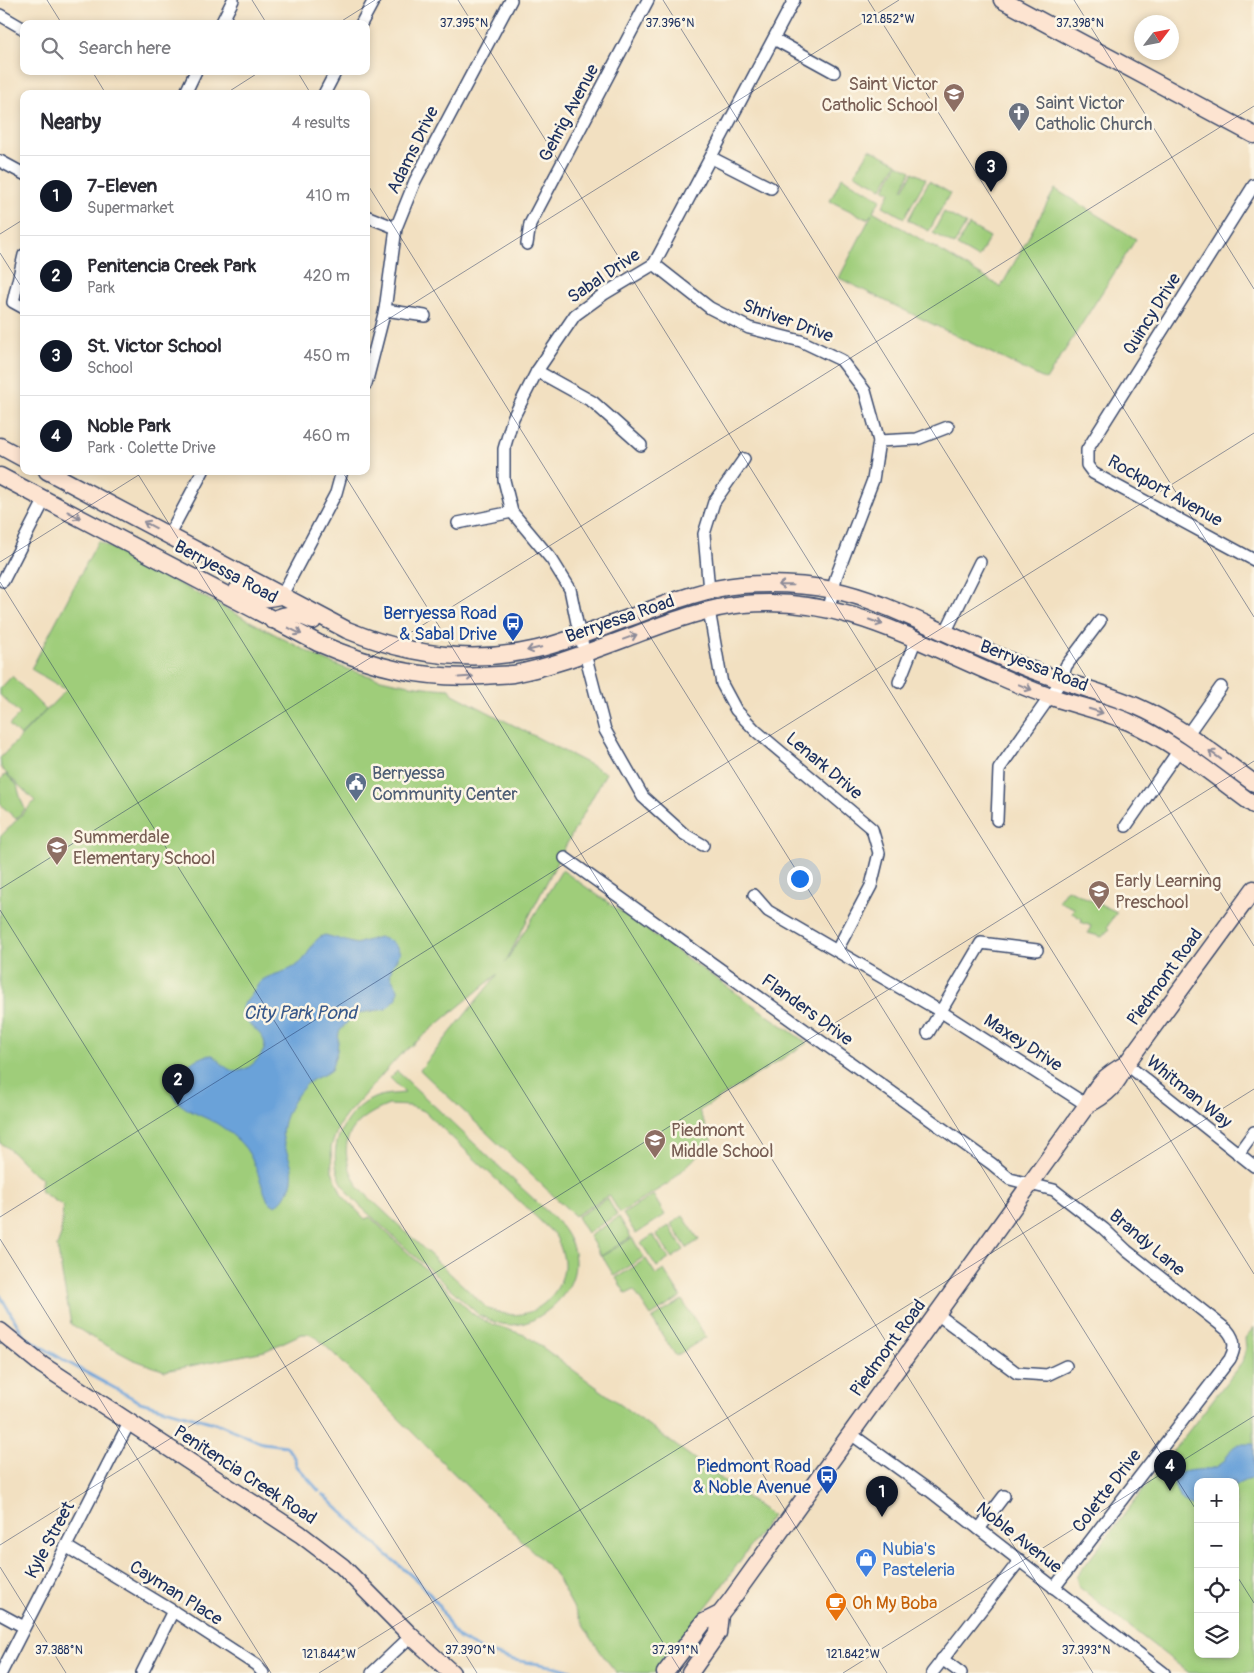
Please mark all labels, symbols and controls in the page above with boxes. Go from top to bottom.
text: 121.852°W [861,12,915,27]
north arrow [1134,15,1179,60]
text: 37.395°N [440,16,488,31]
text: 37.396°N [646,16,694,31]
text: 37.398°N [1056,16,1104,31]
search box [20,20,370,75]
icon: search [38,34,66,62]
text: Search here [78,36,171,60]
street label: Gehrig Avenue [534,60,604,166]
place label: Saint Victor Catholic School [821,73,939,117]
school or university icon: Saint Victor Catholic School [942,82,966,113]
place label: Saint Victor Catholic Church [1035,92,1152,136]
church icon: Saint Victor Catholic Church [1007,101,1031,132]
street label: Adams Drive [382,102,444,198]
text: Nearby [40,109,101,136]
text: 4 results [292,113,350,133]
pin: 3 [975,151,1007,192]
text: 7-Eleven [87,174,157,198]
text: 1 [53,186,59,206]
text: 410 m [306,186,350,206]
text: Supermarket [87,198,174,218]
street label: Sabal Drive [563,243,645,309]
text: Penitencia Creek Park [87,254,256,278]
text: 2 [52,266,60,286]
text: 420 m [303,266,350,286]
street label: Quincy Drive [1118,269,1186,359]
text: Park [87,278,115,298]
street label: Shriver Drive [740,294,837,348]
text: St. Victor School [87,334,222,358]
text: 3 [52,346,60,366]
text: 450 m [303,346,350,366]
text: School [87,358,133,378]
text: Noble Park [87,414,171,438]
text: 4 [51,426,61,446]
text: 460 m [303,426,350,446]
text: Park · Colette Drive [87,438,216,458]
street label: Rockport Avenue [1104,450,1227,532]
one-way arrow [66,510,81,520]
one-way arrow [143,520,158,529]
street label: Berryessa Road [170,535,282,609]
one-way arrow [778,580,794,589]
street label: Berryessa Road [562,590,678,648]
place label: Berryessa Road & Sabal Drive [383,602,497,646]
bus stop icon: Berryessa Road & Sabal Drive [501,611,525,642]
one-way arrow [868,618,883,627]
one-way arrow [287,627,302,636]
one-way arrow [622,632,638,641]
street label: Berryessa Road [977,635,1091,697]
one-way arrow [526,645,542,654]
one-way arrow [458,672,474,682]
one-way arrow [1017,683,1032,692]
one-way arrow [1088,706,1104,716]
street label: Lenark Drive [781,727,867,805]
one-way arrow [1209,749,1222,760]
place label: Berryessa Community Center [372,762,518,806]
public building icon: Berryessa Community Center [344,771,368,802]
place label: Summerdale Elementary School [73,826,215,870]
school or university icon: Summerdale Elementary School [45,835,69,866]
your location [787,866,813,892]
place label: Early Learning Preschool [1115,870,1221,914]
school or university icon: Early Learning Preschool [1087,879,1111,910]
street label: Piedmont Road [1122,924,1208,1030]
street label: Flanders Drive [757,969,857,1051]
water label: City Park Pond [244,1001,359,1025]
street label: Maxey Drive [979,1009,1067,1077]
street label: Whitman Way [1141,1050,1237,1134]
pin: 2 [162,1064,194,1105]
place label: Piedmont Middle School [671,1119,774,1163]
school or university icon: Piedmont Middle School [643,1128,667,1159]
street label: Brandy Lane [1104,1205,1190,1281]
street label: Piedmont Road [845,1295,931,1401]
street label: Penitencia Creek Road [169,1420,321,1530]
street label: Colette Drive [1067,1445,1147,1537]
pin: 4 [1154,1450,1186,1491]
place label: Piedmont Road & Noble Avenue [693,1455,811,1499]
bus stop icon: Piedmont Road & Noble Avenue [815,1464,839,1495]
pin: 1 [866,1476,898,1517]
map controls [1194,1478,1239,1658]
button: + [1194,1478,1239,1523]
street label: Kyle Street [20,1497,80,1583]
street label: Noble Avenue [971,1497,1067,1579]
button: − [1194,1523,1239,1568]
place label: Nubia's Pasteleria [882,1538,955,1582]
shop icon: Nubia's Pasteleria [854,1547,878,1578]
street label: Cayman Place [125,1555,227,1631]
button: locate [1194,1568,1239,1613]
cafe icon: Oh My Boba [824,1591,848,1622]
place label: Oh My Boba [852,1592,937,1615]
button: layers [1194,1613,1239,1658]
text: 37.388°N [35,1643,83,1658]
text: 37.390°N [445,1643,495,1658]
text: 37.391°N [652,1643,698,1658]
text: 37.393°N [1062,1643,1110,1658]
text: 121.844°W [302,1647,356,1662]
text: 121.842°W [826,1647,880,1662]

